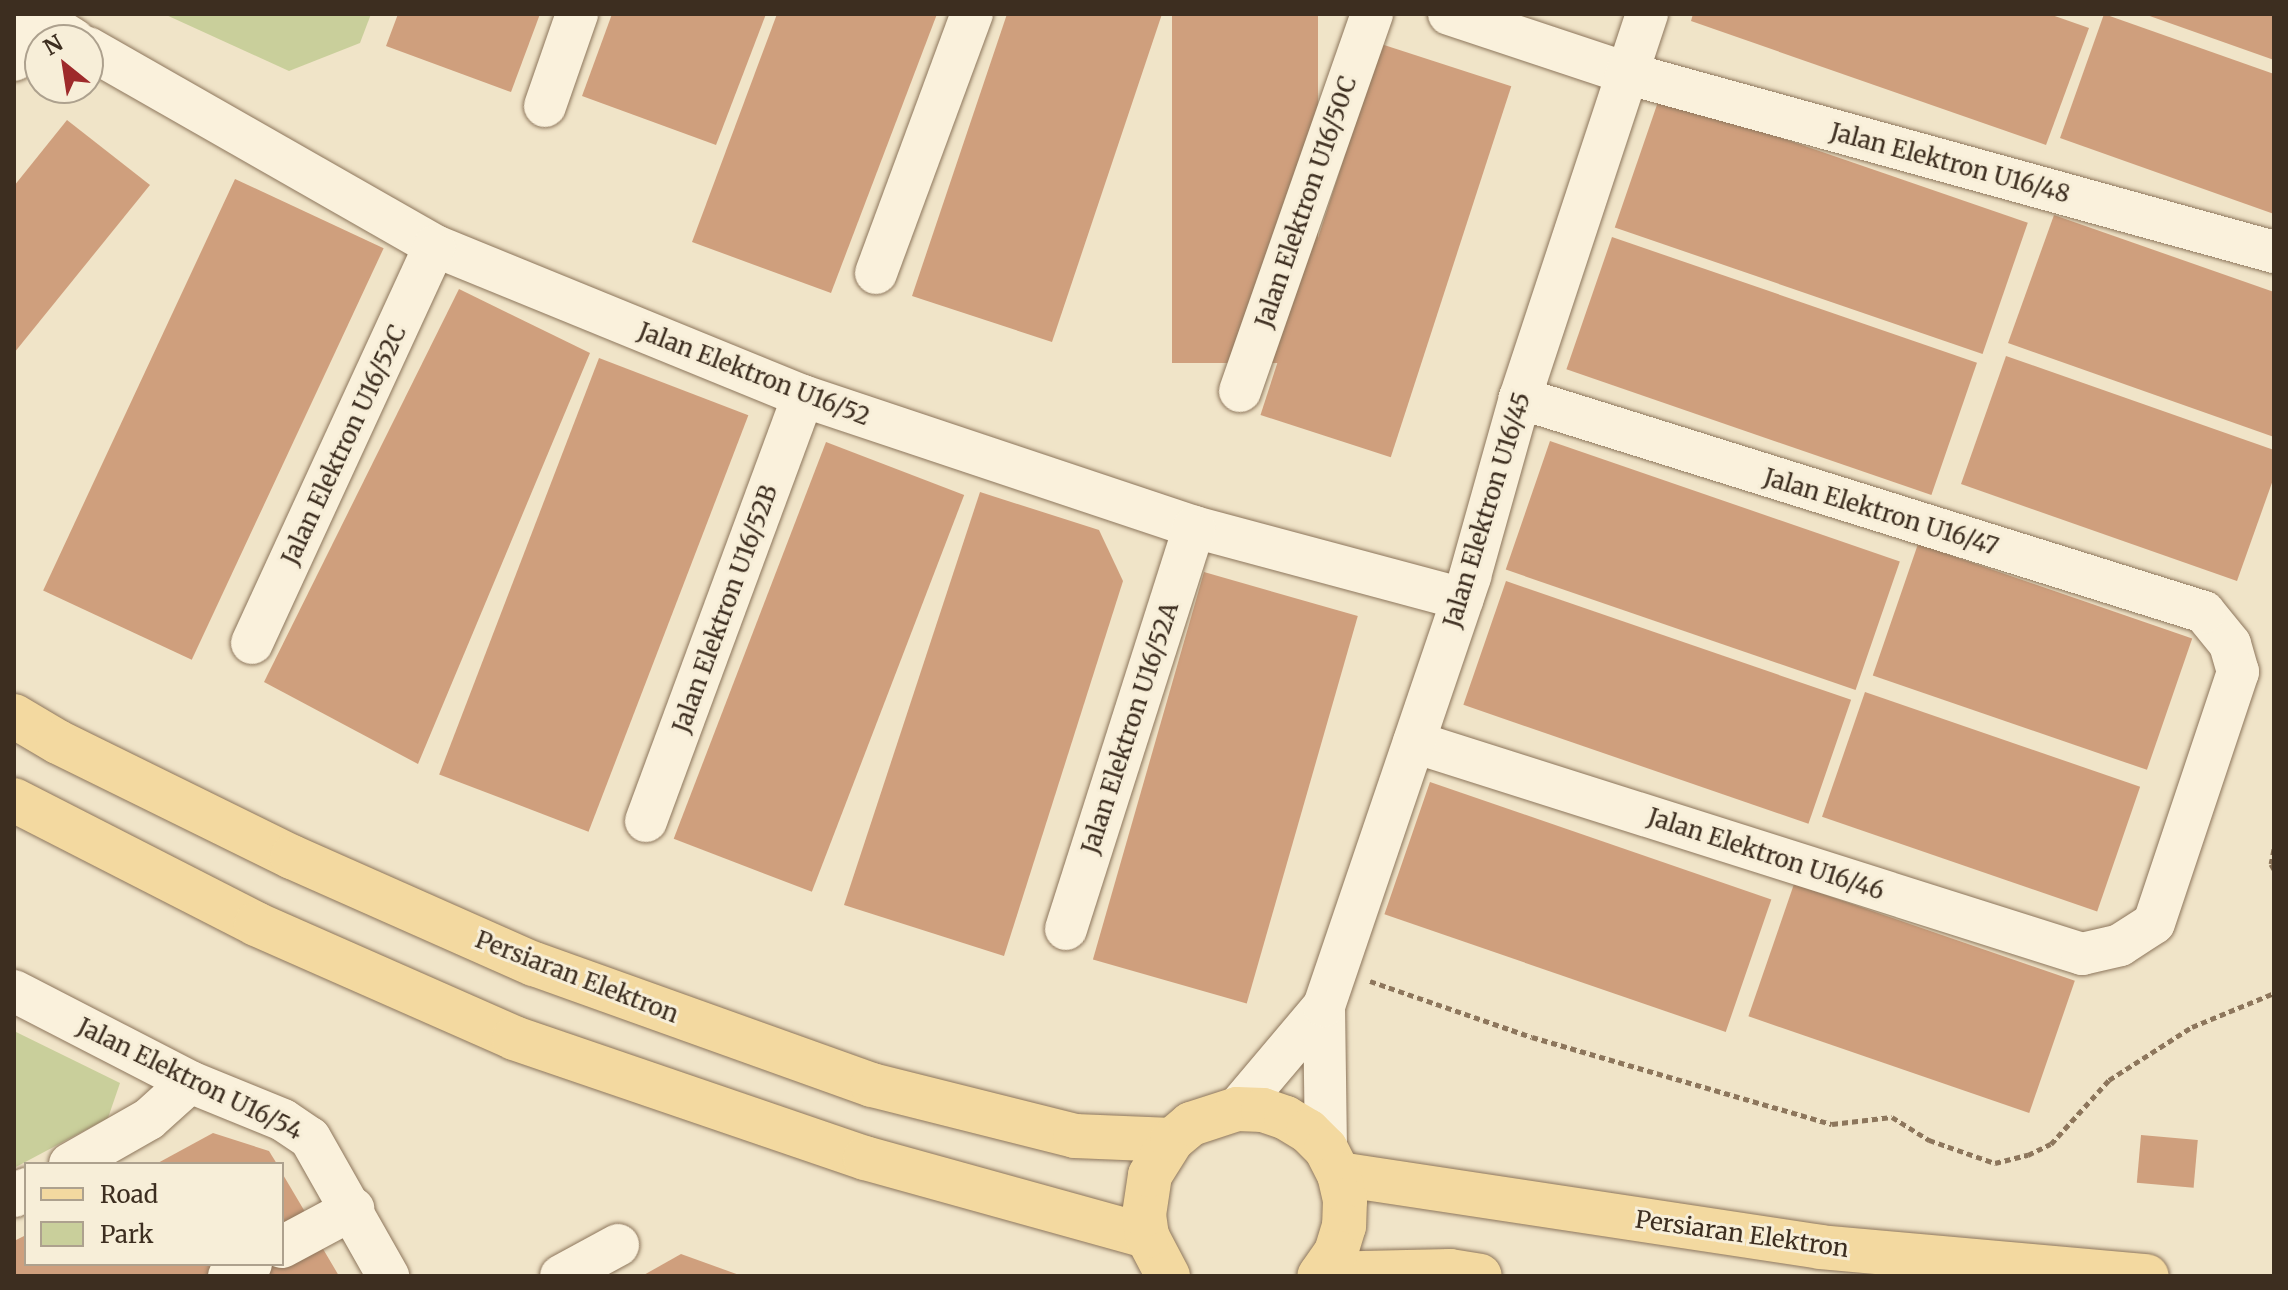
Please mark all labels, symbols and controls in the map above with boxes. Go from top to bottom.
north arrow [24,24,104,104]
text: N [38,28,68,61]
street label: Jalan Elektron U16/50C [1249,73,1363,331]
street label: Jalan Elektron U16/48 [1827,117,2073,209]
street label: Jalan Elektron U16/52 [634,317,874,431]
street label: Jalan Elektron U16/52C [276,321,412,569]
street label: Jalan Elektron U16/45 [1438,389,1536,631]
street label: Jalan Elektron U16/47 [1760,463,2002,561]
street label: Jalan Elektron U16/52B [667,481,783,737]
street label: Jalan Elektron U16/52A [1076,599,1184,857]
street label: Jalan Elektron U16/46 [1644,802,1888,906]
street label: Persiaran Elektron [471,925,683,1029]
street label: Jalan Elektron U16/54 [73,1012,307,1146]
legend [24,1162,284,1266]
text: Road [100,1179,158,1210]
street label: Persiaran Elektron [1633,1205,1851,1263]
text: Park [100,1219,153,1250]

